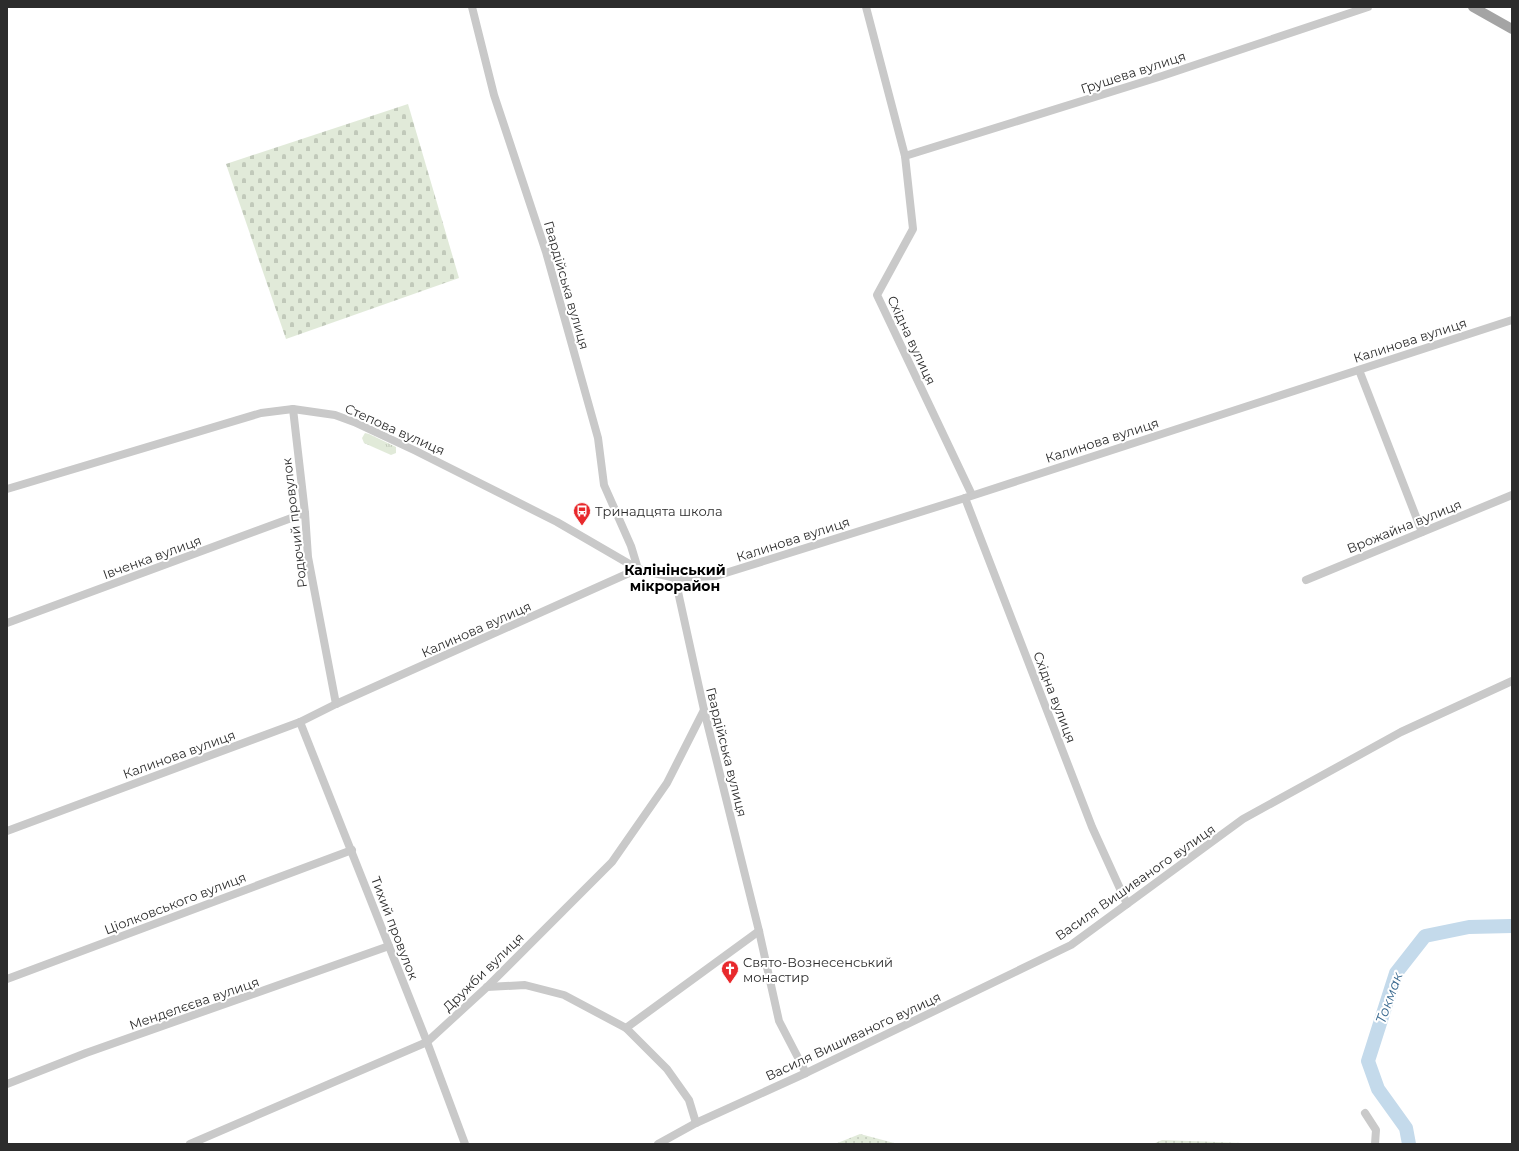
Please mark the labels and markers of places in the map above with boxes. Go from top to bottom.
bus stop icon: Тринадцята школа [572,501,592,526]
place label: Тринадцята школа [595,503,722,519]
place label: Cвято-Вознесенський монастир [743,954,893,985]
church icon: Cвято-Вознесенський монастир [720,959,740,984]

